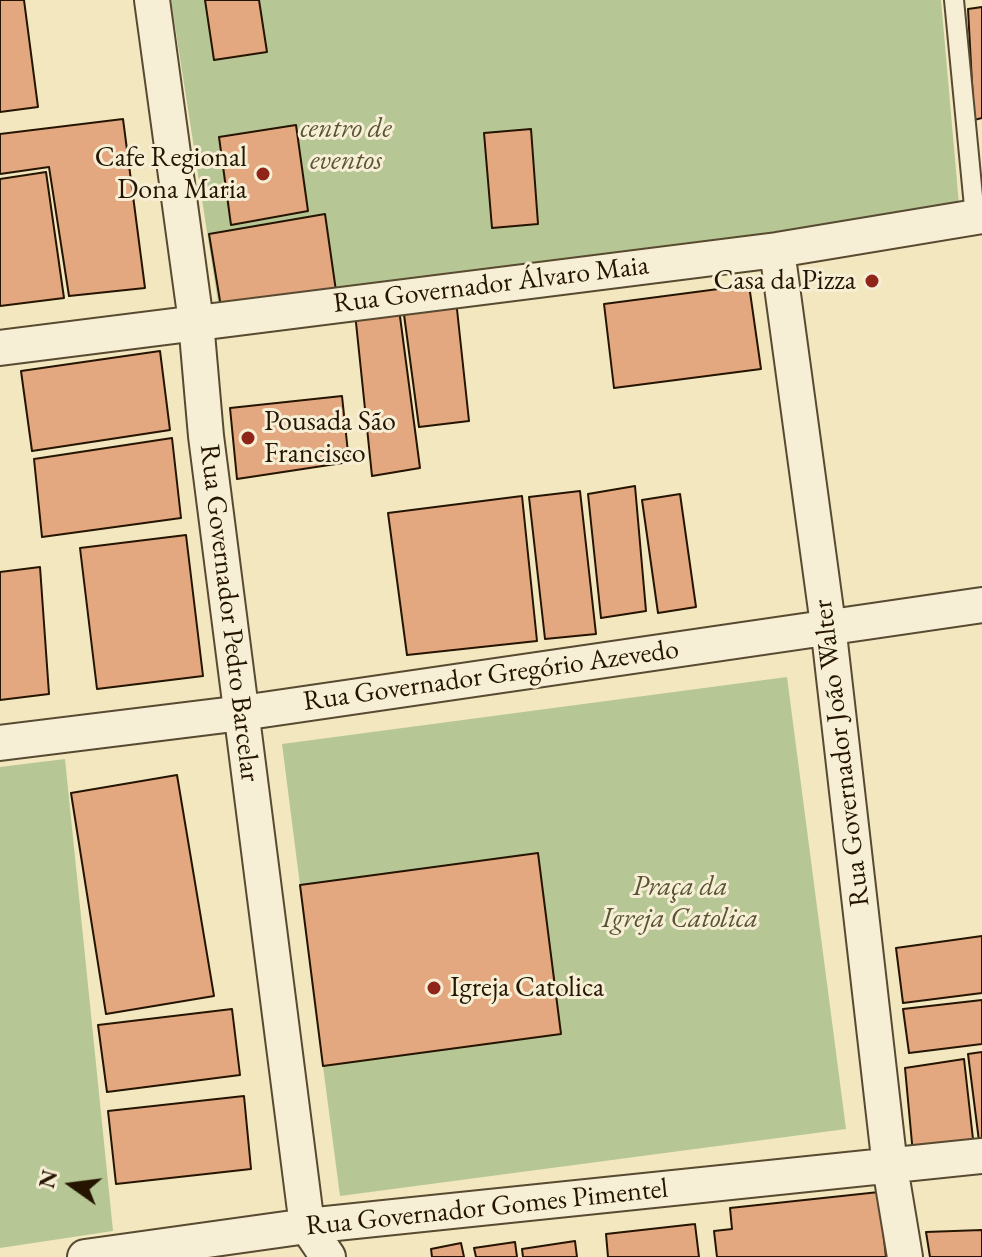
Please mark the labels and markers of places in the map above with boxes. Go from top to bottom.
place label: Cafe Regional Dona Maria [95,141,247,207]
marker: Cafe Regional Dona Maria [254,165,272,183]
place label: Casa da Pizza [714,264,856,298]
marker: Casa da Pizza [863,272,881,290]
place label: Pousada São Francisco [264,405,396,471]
marker: Pousada São Francisco [239,429,257,447]
place label: Igreja Catolica [450,971,604,1005]
marker: Igreja Catolica [425,979,443,997]

